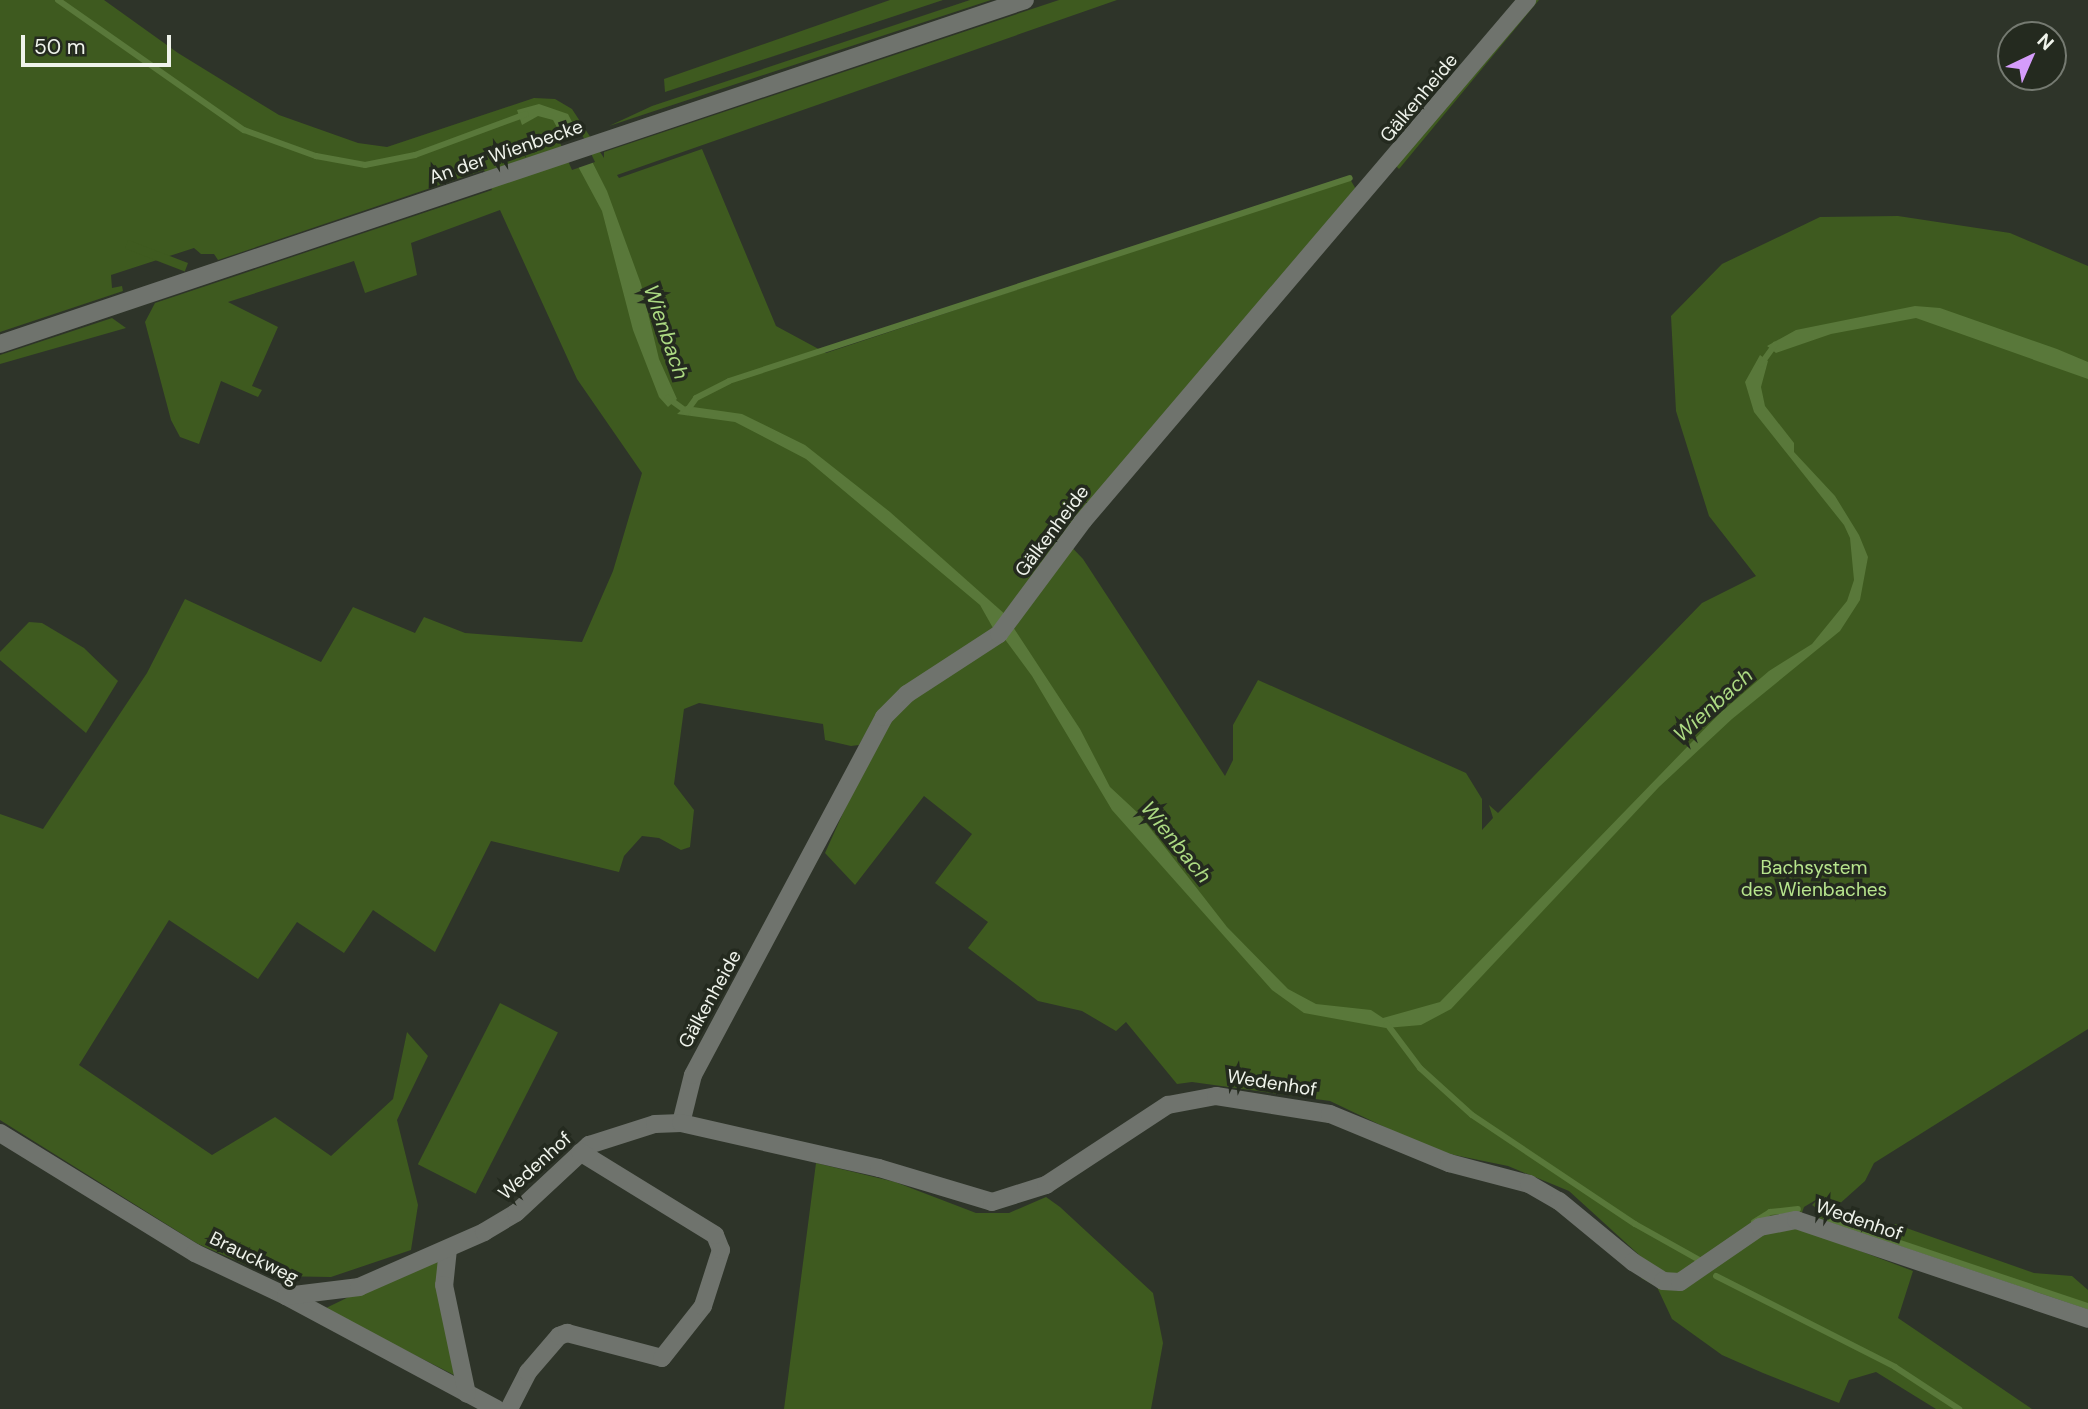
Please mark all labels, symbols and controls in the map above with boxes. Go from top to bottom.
scale bar [24,21,175,65]
north arrow [1997,21,2067,91]
text: N [2032,28,2059,56]
text: 50 m [34,33,85,61]
street label: Gälkenheide [1375,49,1463,147]
street label: An der Wienbecke [426,115,586,189]
water label: Wienbach [638,281,694,383]
street label: Gälkenheide [1010,481,1094,581]
water label: Wienbach [1668,663,1758,747]
water label: Wienbach [1135,796,1217,888]
park label: Bachsystem des Wienbaches [1741,857,1887,901]
street label: Gälkenheide [674,946,746,1052]
street label: Wedenhof [1226,1065,1318,1101]
street label: Wedenhof [494,1127,576,1205]
street label: Wedenhof [1813,1194,1905,1246]
street label: Brauckweg [206,1227,302,1289]

